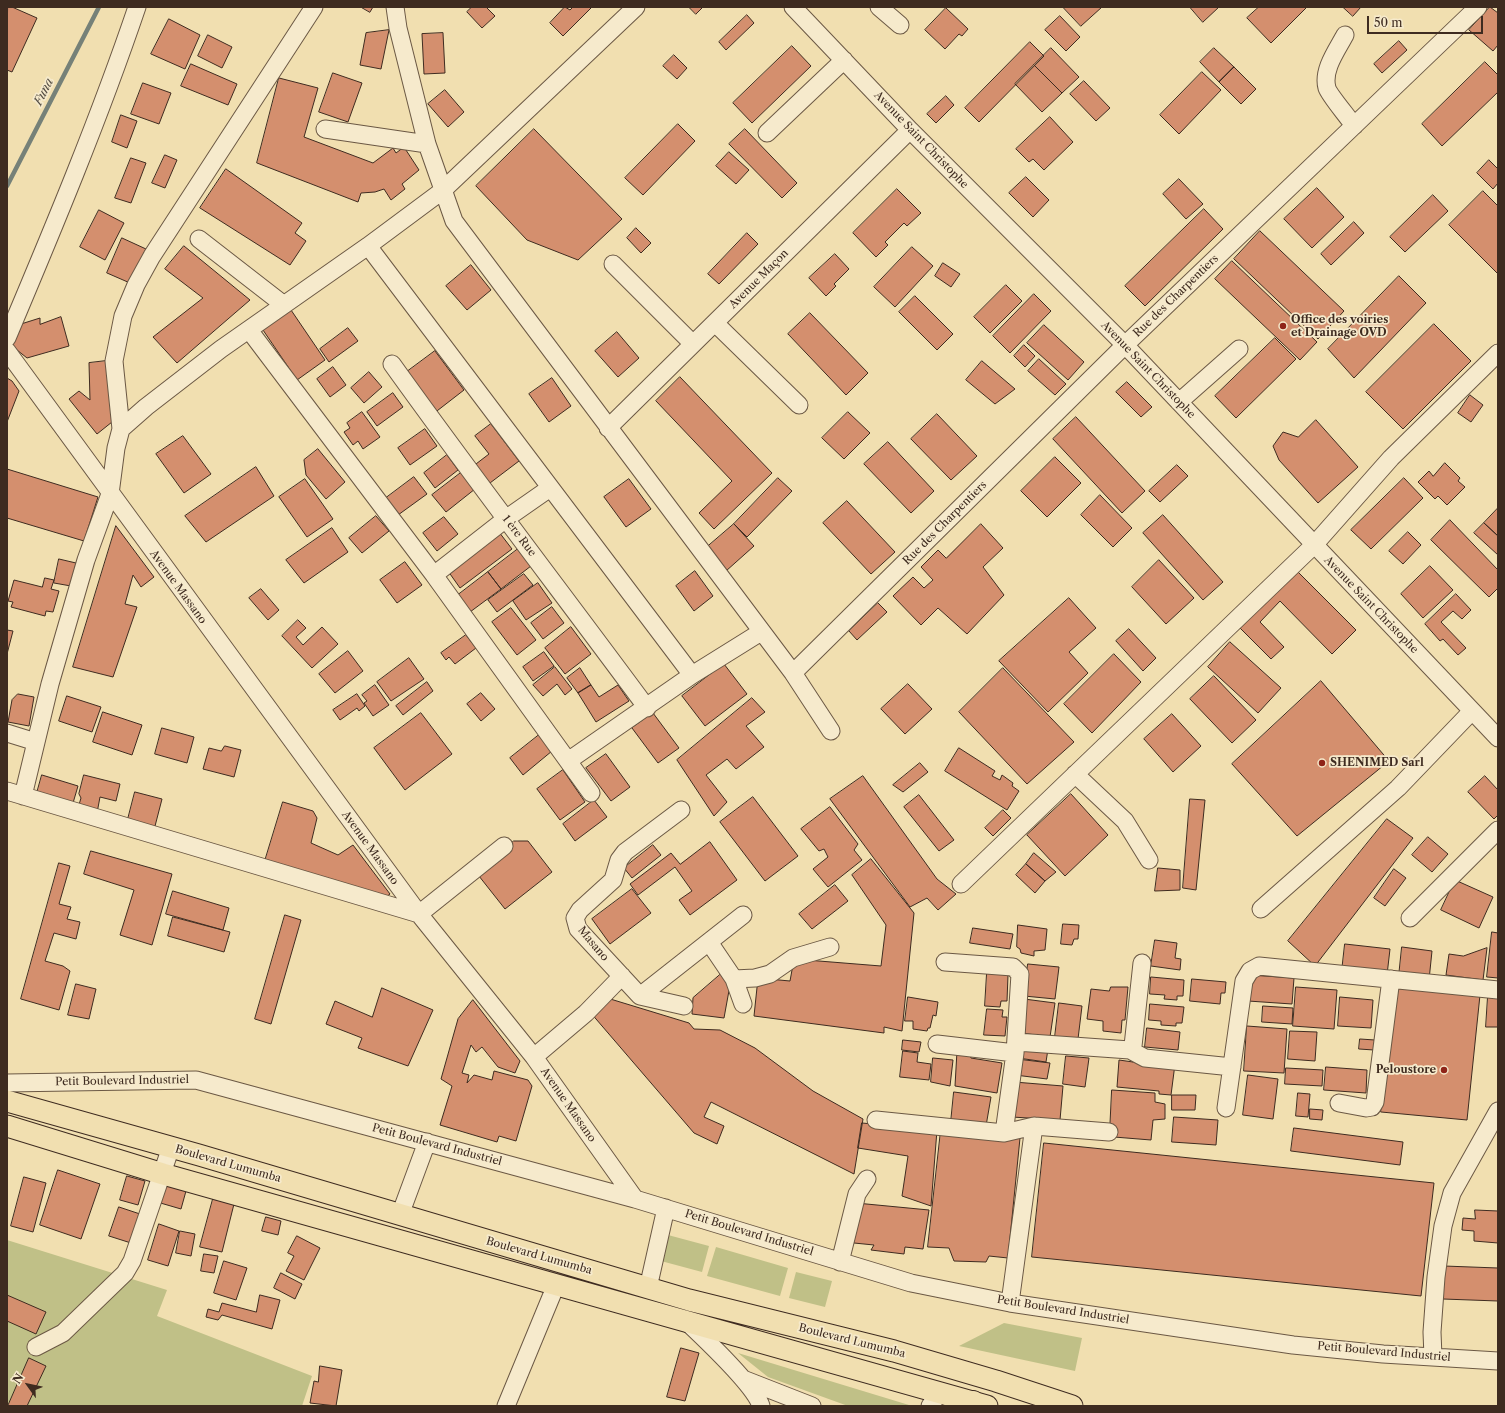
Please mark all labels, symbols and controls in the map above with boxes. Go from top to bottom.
scale bar [1369,8,1485,34]
text: 50 m [1374,15,1403,30]
water label: Funa [31,76,57,108]
street label: Avenue Saint Christophe [871,89,971,191]
street label: Avenue Maçon [727,247,791,311]
street label: Rue des Charpentiers [1131,252,1221,340]
place label: Office des voiries et Drainage OVD [1291,313,1388,339]
street label: Avenue Saint Christophe [1098,319,1198,421]
marker: Office des voiries et Drainage OVD [1278,321,1288,331]
street label: Rue des Charpentiers [900,478,990,568]
street label: 1 ère Rue [499,513,539,559]
street label: Avenue Massano [147,548,209,626]
street label: Avenue Saint Christophe [1321,554,1421,656]
place label: SHENIMED Sarl [1330,756,1424,770]
marker: SHENIMED Sarl [1317,758,1327,768]
street label: Avenue Massano [339,809,401,887]
street label: Masano [575,924,611,964]
place label: Peloustore [1376,1063,1436,1077]
street label: Avenue Massano [537,1065,599,1145]
marker: Peloustore [1439,1065,1449,1075]
street label: Petit Boulevard Industriel [55,1073,189,1089]
street label: Petit Boulevard Industriel [371,1121,503,1169]
street label: Boulevard Lumumba [173,1143,283,1185]
street label: Petit Boulevard Industriel [683,1207,815,1259]
street label: Boulevard Lumumba [484,1235,594,1277]
street label: Petit Boulevard Industriel [996,1293,1130,1327]
street label: Boulevard Lumumba [797,1321,907,1361]
street label: Petit Boulevard Industriel [1317,1340,1451,1364]
north arrow [8,1365,48,1405]
text: N [9,1371,26,1386]

